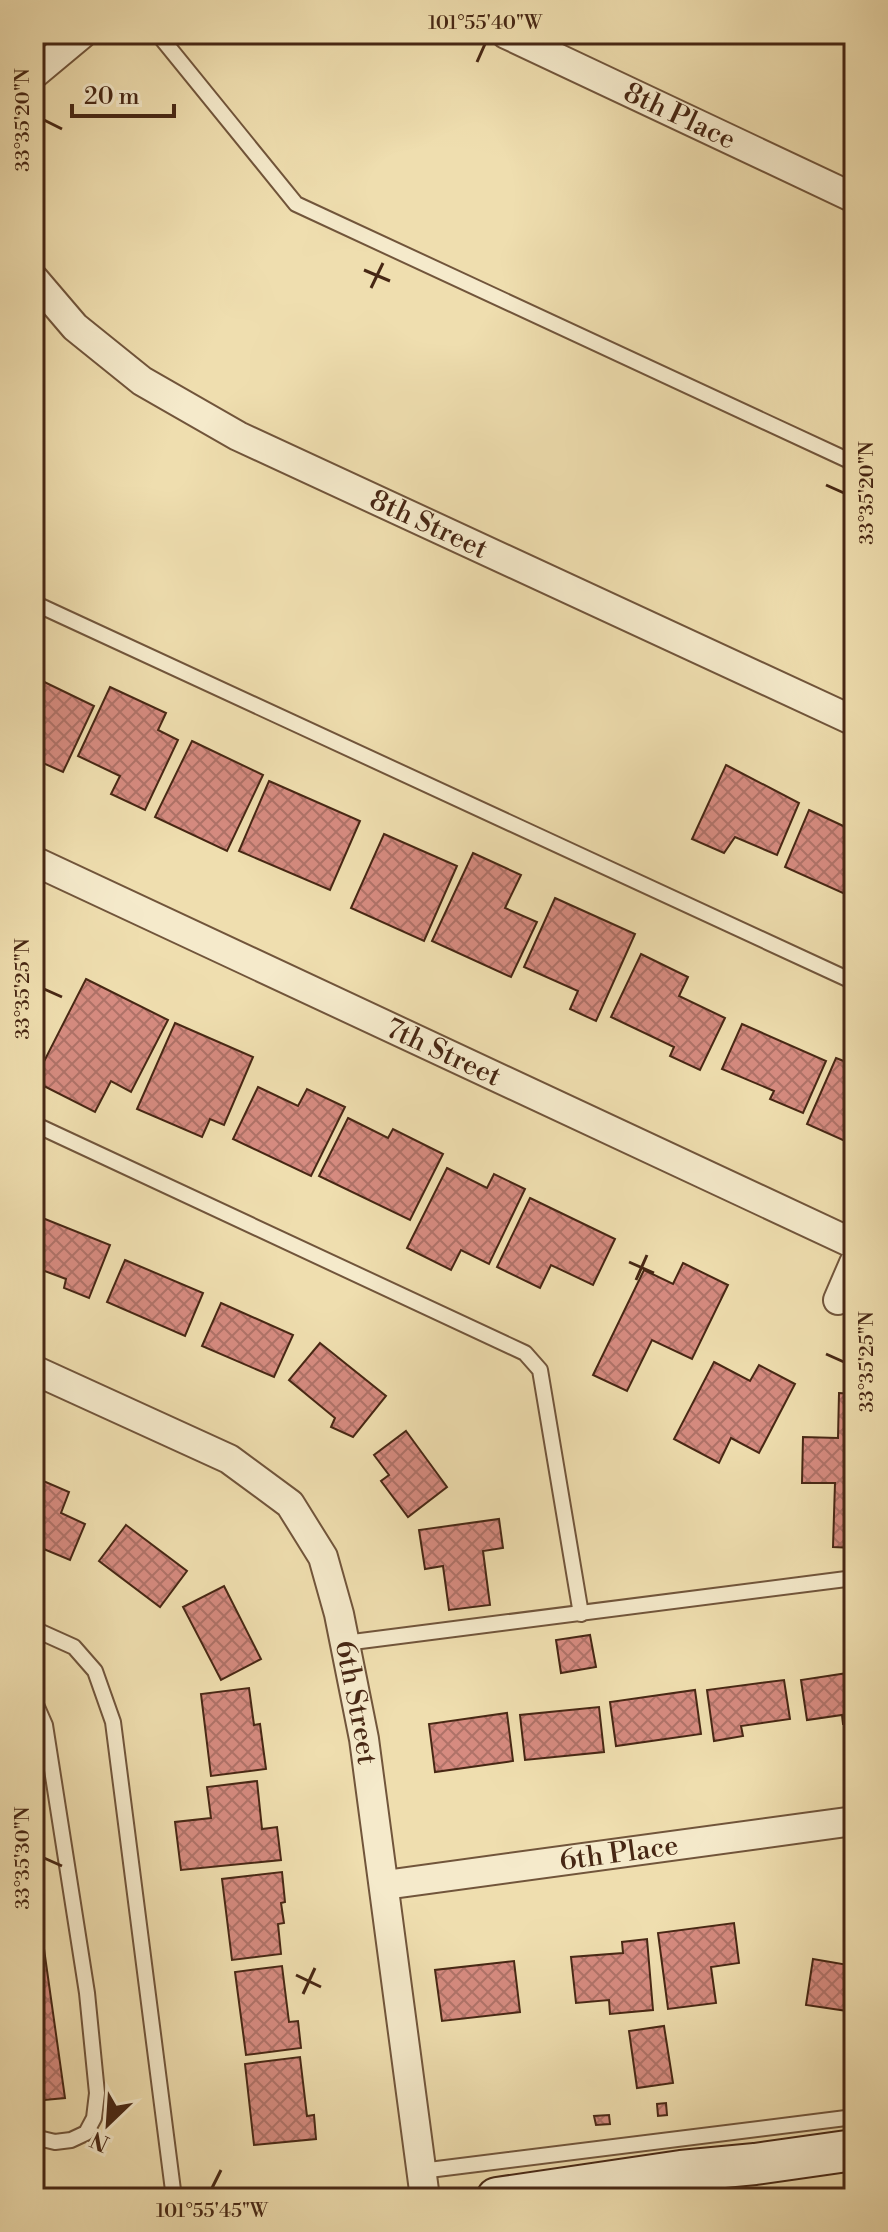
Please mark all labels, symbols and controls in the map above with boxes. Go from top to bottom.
text: 101°55'40"W [428,11,543,36]
text: 33°35'20"N [11,68,36,172]
scale bar [72,68,174,118]
street label: 8th Place [618,74,741,157]
text: 20 m [84,82,140,112]
text: 33°35'20"N [855,441,880,545]
street label: 8th Street [364,482,493,567]
text: 33°35'25"N [11,938,36,1040]
street label: 7th Street [380,1010,507,1094]
text: 33°35'25"N [855,1311,880,1413]
street label: 6th Street [327,1637,385,1767]
text: 33°35'30"N [11,1806,36,1909]
street label: 6th Place [557,1828,680,1879]
north arrow [68,2084,148,2164]
text: N [86,2125,114,2157]
text: 101°55'45"W [156,2199,269,2224]

